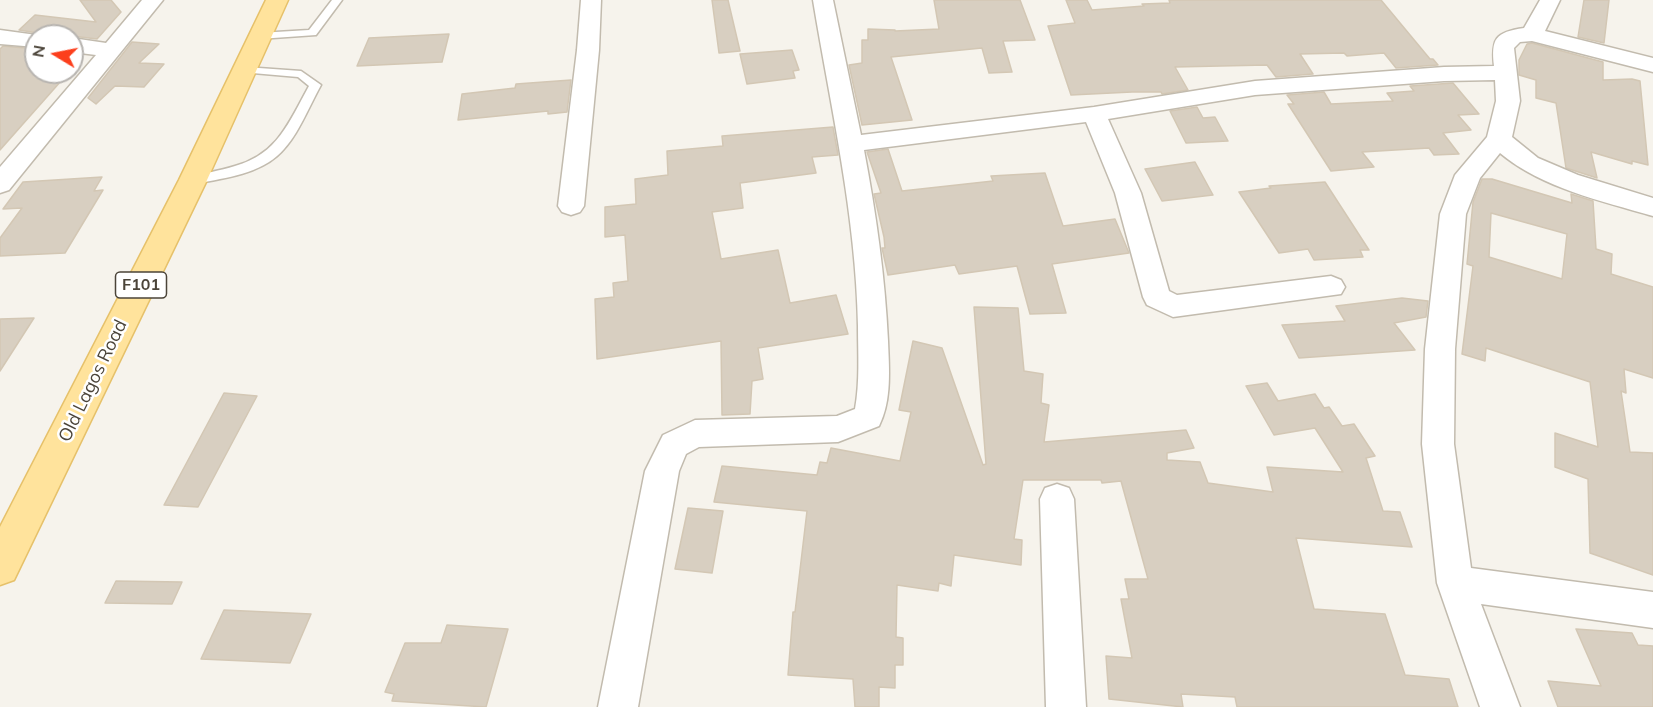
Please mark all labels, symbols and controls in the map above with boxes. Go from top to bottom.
north arrow [24,24,84,84]
text: N [27,44,49,59]
road number: F101 [116,272,166,298]
street label: Old Lagos Road [54,316,132,446]

